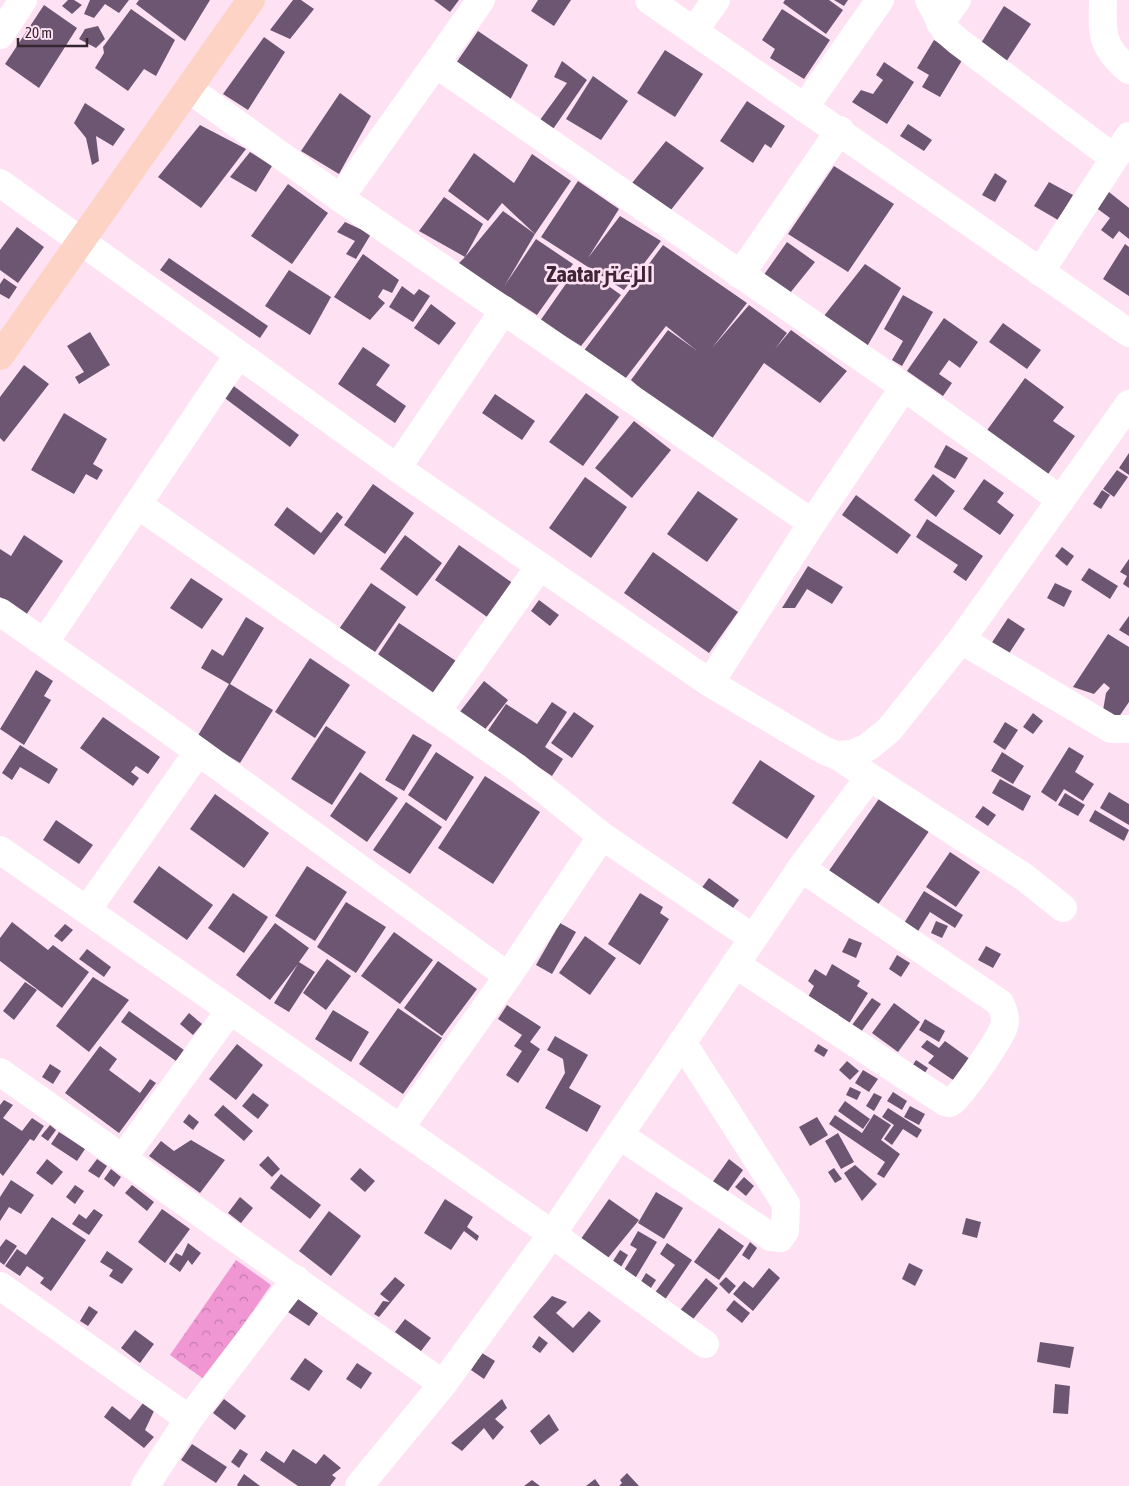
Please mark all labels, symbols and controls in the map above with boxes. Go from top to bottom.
scale bar [18,15,86,47]
text: 20 m [25,24,52,41]
district label: Zaatar الزعتر [547,261,653,288]

